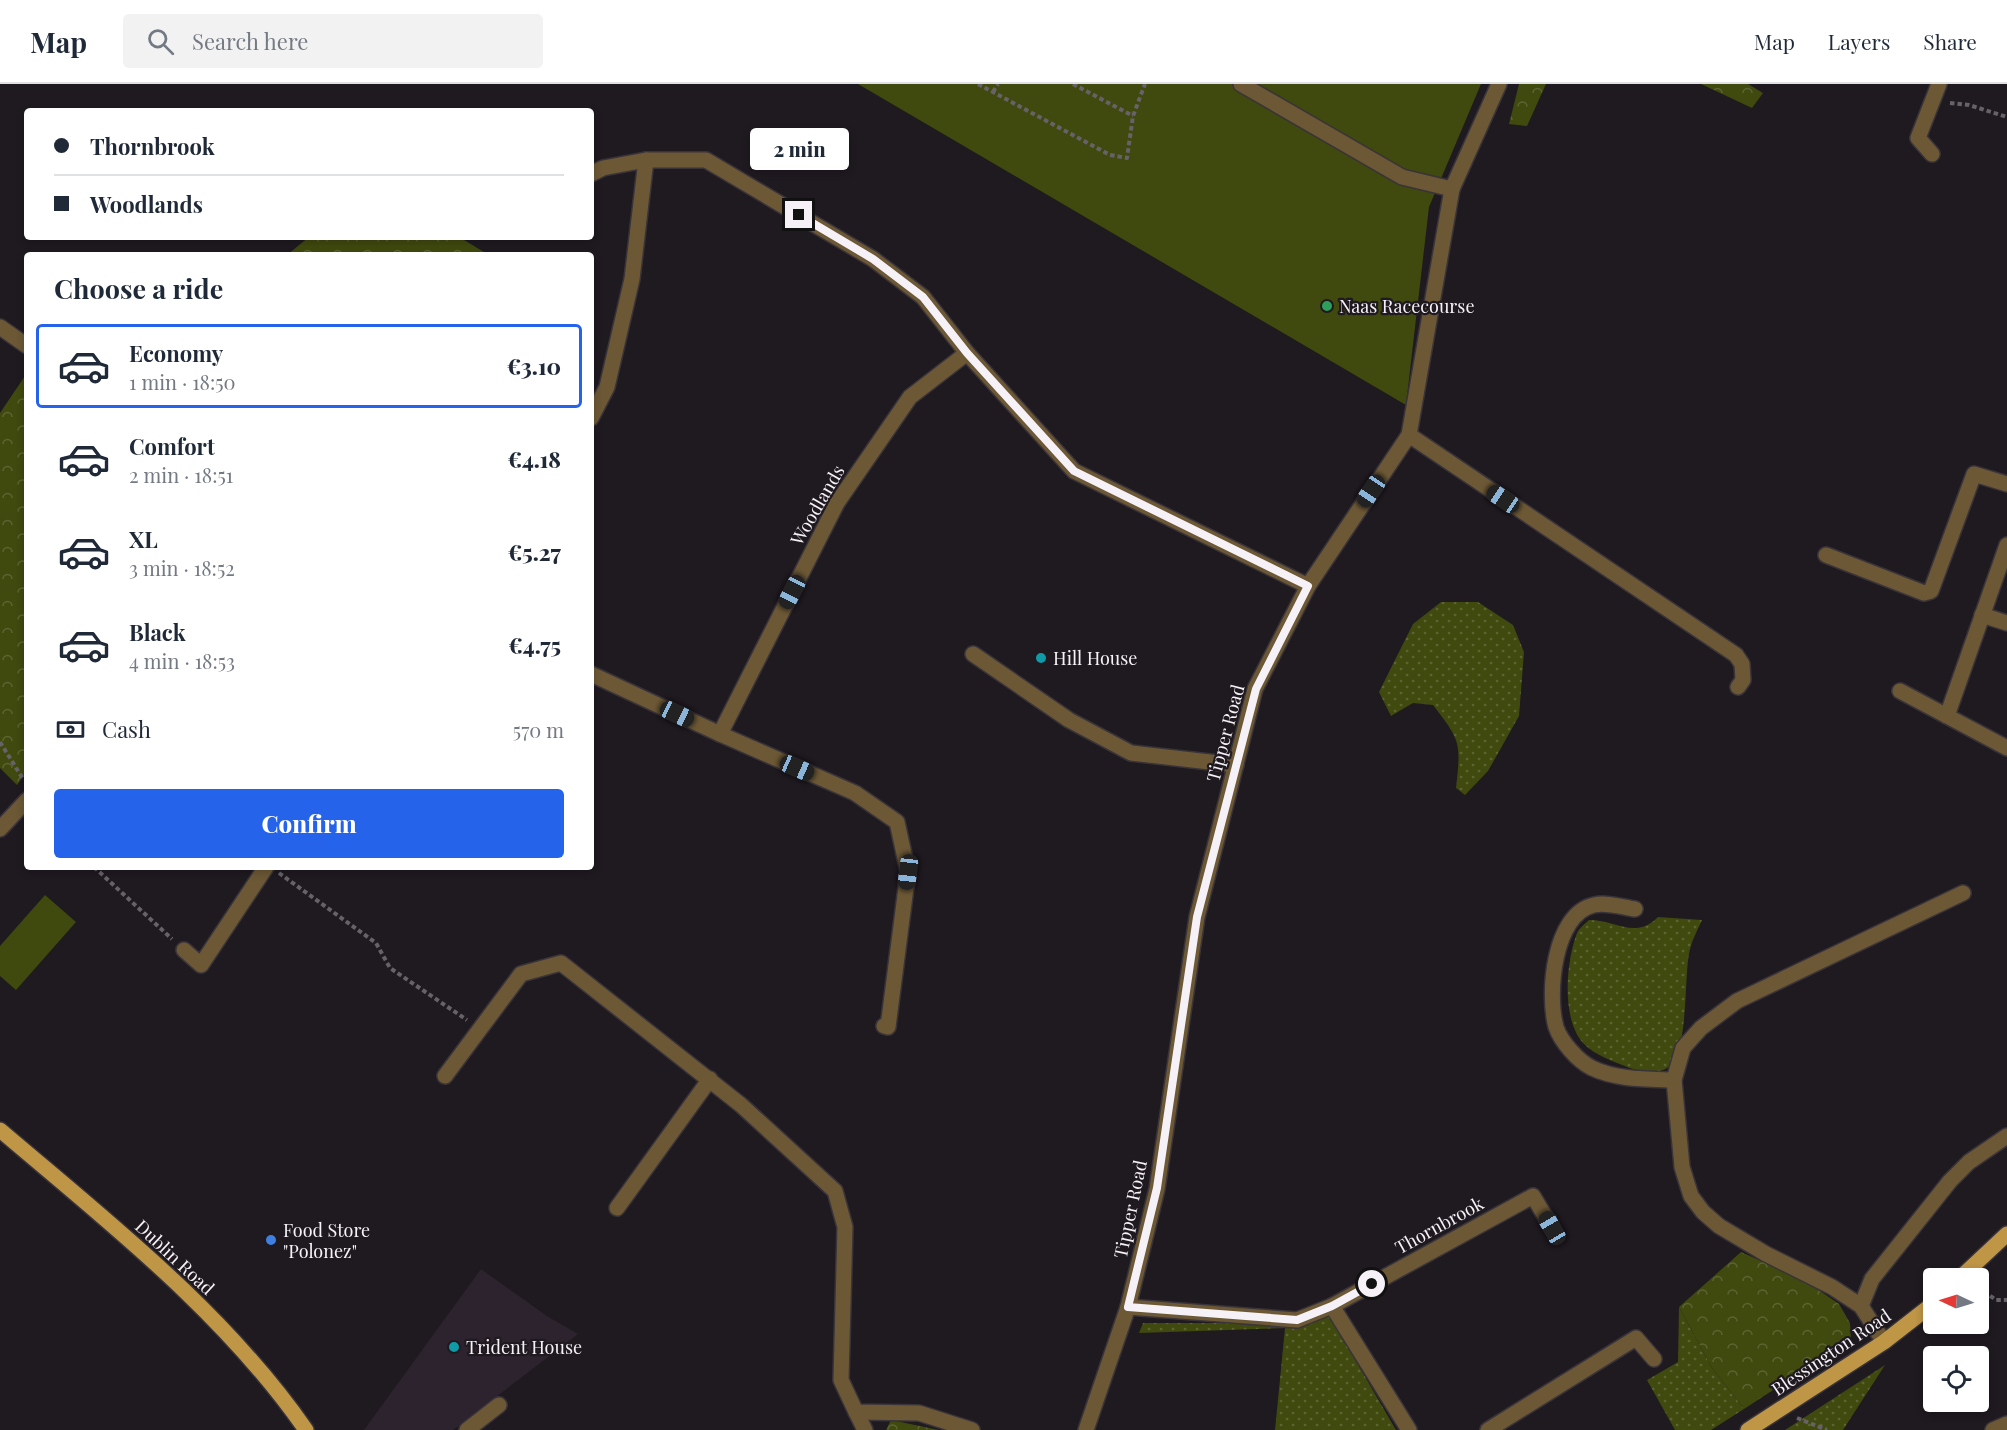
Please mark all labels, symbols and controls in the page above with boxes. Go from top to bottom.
search box [123,14,543,68]
text: Map [30,23,87,60]
icon: search [144,25,177,58]
text: Search here [192,26,308,56]
text: Map [1754,27,1795,55]
text: Layers [1828,27,1890,55]
text: Share [1923,27,1977,55]
callout: 2 min [750,128,848,170]
text: Thornbrook [90,131,215,161]
text: 2 min [773,135,826,162]
text: Woodlands [90,189,203,219]
route end [785,201,812,228]
text: Choose a ride [54,270,223,306]
place label: Naas Racecourse [1339,294,1475,318]
marker: Naas Racecourse [1320,299,1334,313]
text: Economy [129,338,223,368]
icon: car [57,339,111,393]
text: €3.10 [507,351,561,381]
text: 1 min · 18:50 [129,368,236,395]
text: Comfort [129,431,215,461]
icon: car [57,432,111,486]
text: €4.18 [507,444,561,474]
text: 2 min · 18:51 [129,461,233,488]
street label: Woodlands [784,461,850,550]
car [1353,471,1389,511]
car [1483,481,1523,517]
text: XL [129,524,158,554]
icon: car [57,525,111,579]
text: €5.27 [508,537,561,567]
text: 3 min · 18:52 [129,554,235,581]
car [776,572,808,612]
text: Black [129,617,186,647]
icon: car [57,618,111,672]
text: €4.75 [508,630,561,660]
place label: Hill House [1053,646,1137,670]
text: 4 min · 18:53 [129,647,235,674]
marker: Hill House [1034,651,1048,665]
street label: Tipper Road [1201,681,1250,784]
car [657,698,697,730]
icon: cash [54,713,87,746]
text: Cash [102,714,151,744]
text: 570 m [513,716,564,743]
car [777,752,817,784]
button: Confirm [54,789,564,858]
car [897,853,919,891]
street label: Tipper Road [1108,1157,1152,1260]
street label: Thornbrook [1391,1191,1488,1259]
car [1535,1208,1569,1248]
street label: Dublin Road [130,1214,220,1300]
place label: Food Store "Polonez" [283,1218,370,1263]
marker: Food Store "Polonez" [264,1233,278,1247]
north arrow [1923,1268,1989,1334]
map controls [1923,1268,1989,1412]
route start [1358,1270,1385,1297]
street label: Blessington Road [1767,1303,1896,1401]
place label: Trident House [466,1335,582,1359]
marker: Trident House [447,1340,461,1354]
button: locate [1923,1346,1989,1412]

